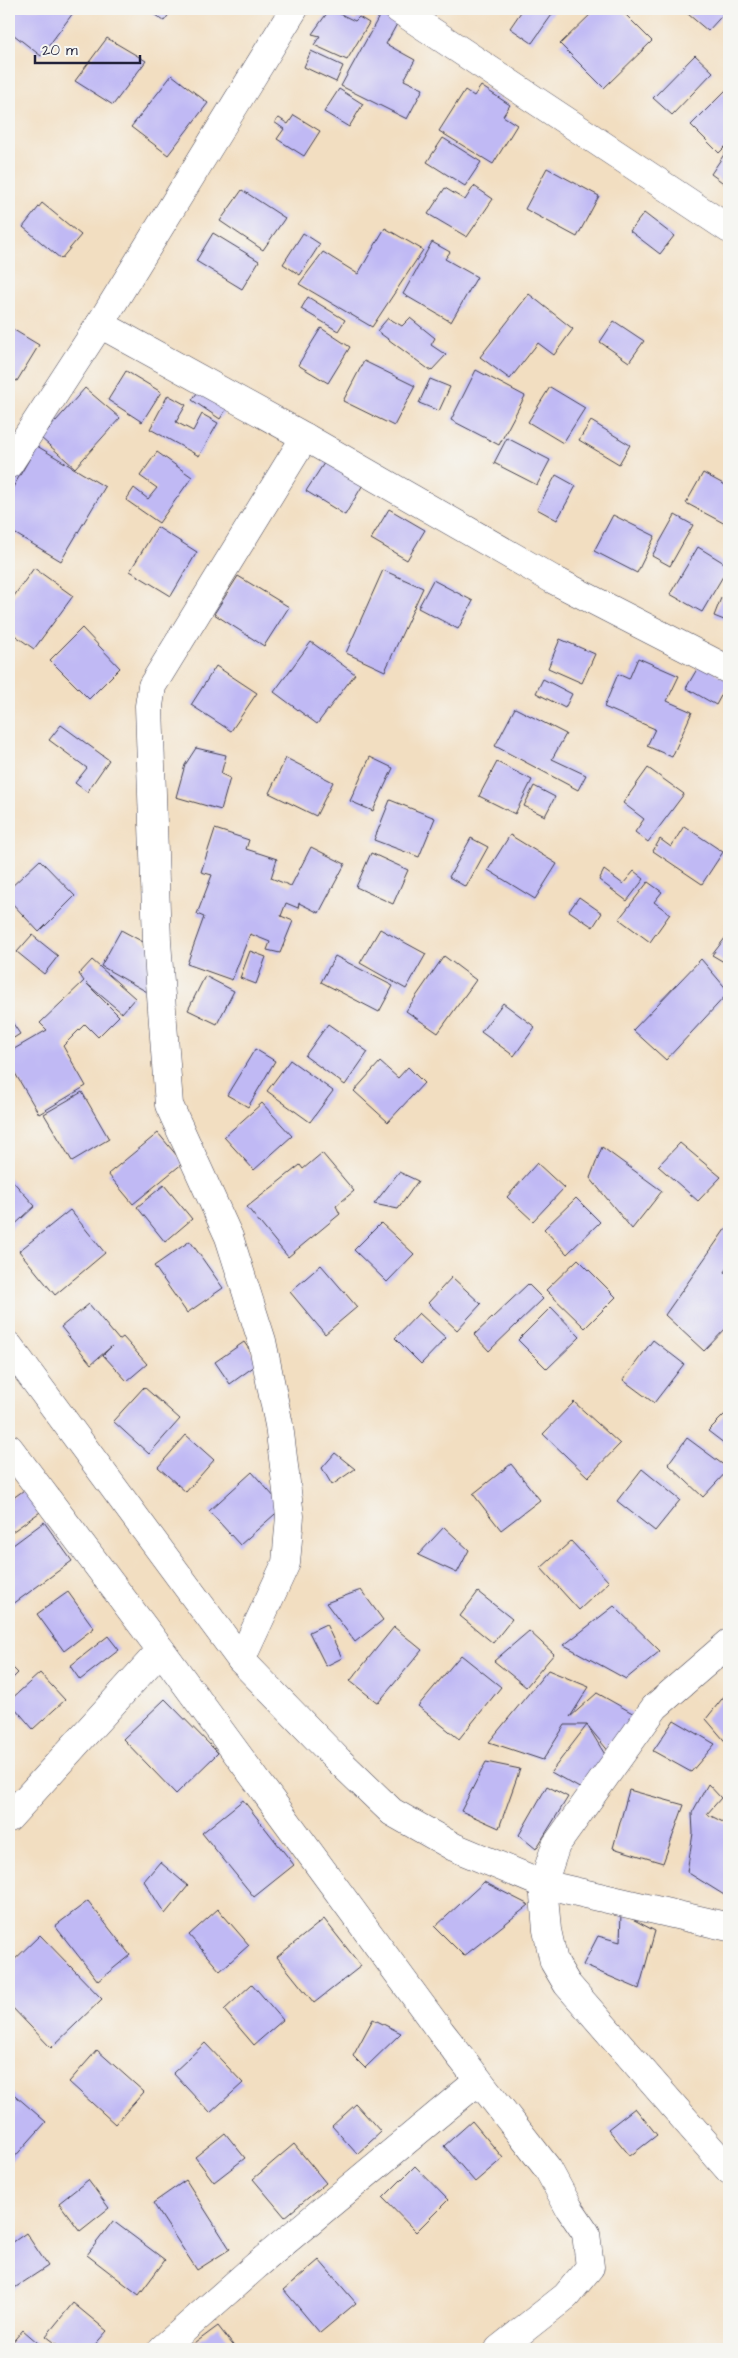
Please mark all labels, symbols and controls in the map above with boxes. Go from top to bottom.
scale bar [35,32,140,64]
text: 20 m [42,40,78,61]

